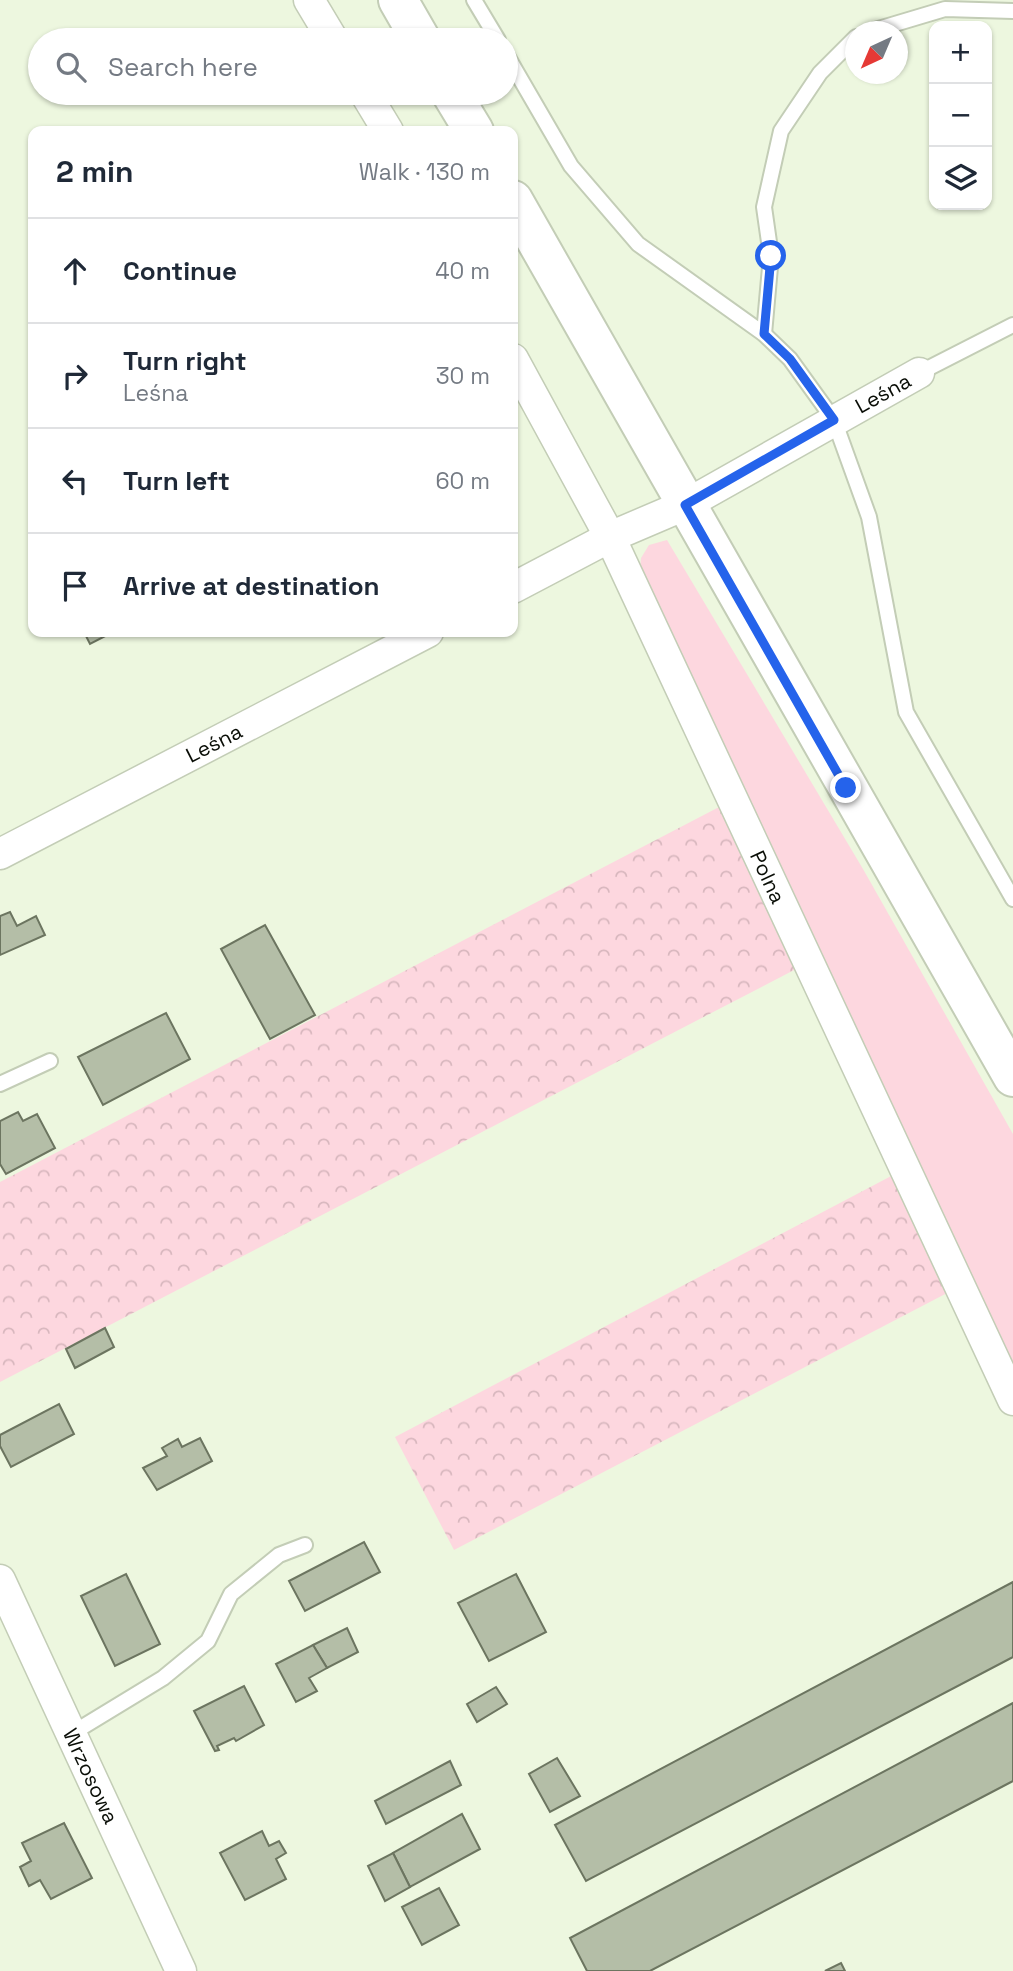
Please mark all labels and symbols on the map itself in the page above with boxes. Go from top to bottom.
north arrow [845,21,908,84]
route start [755,240,786,271]
street label: Leśna [850,367,916,419]
street label: Leśna [181,717,247,769]
route end [830,772,861,803]
street label: Polna [744,846,792,908]
street label: Wrzosowa [57,1724,125,1828]

